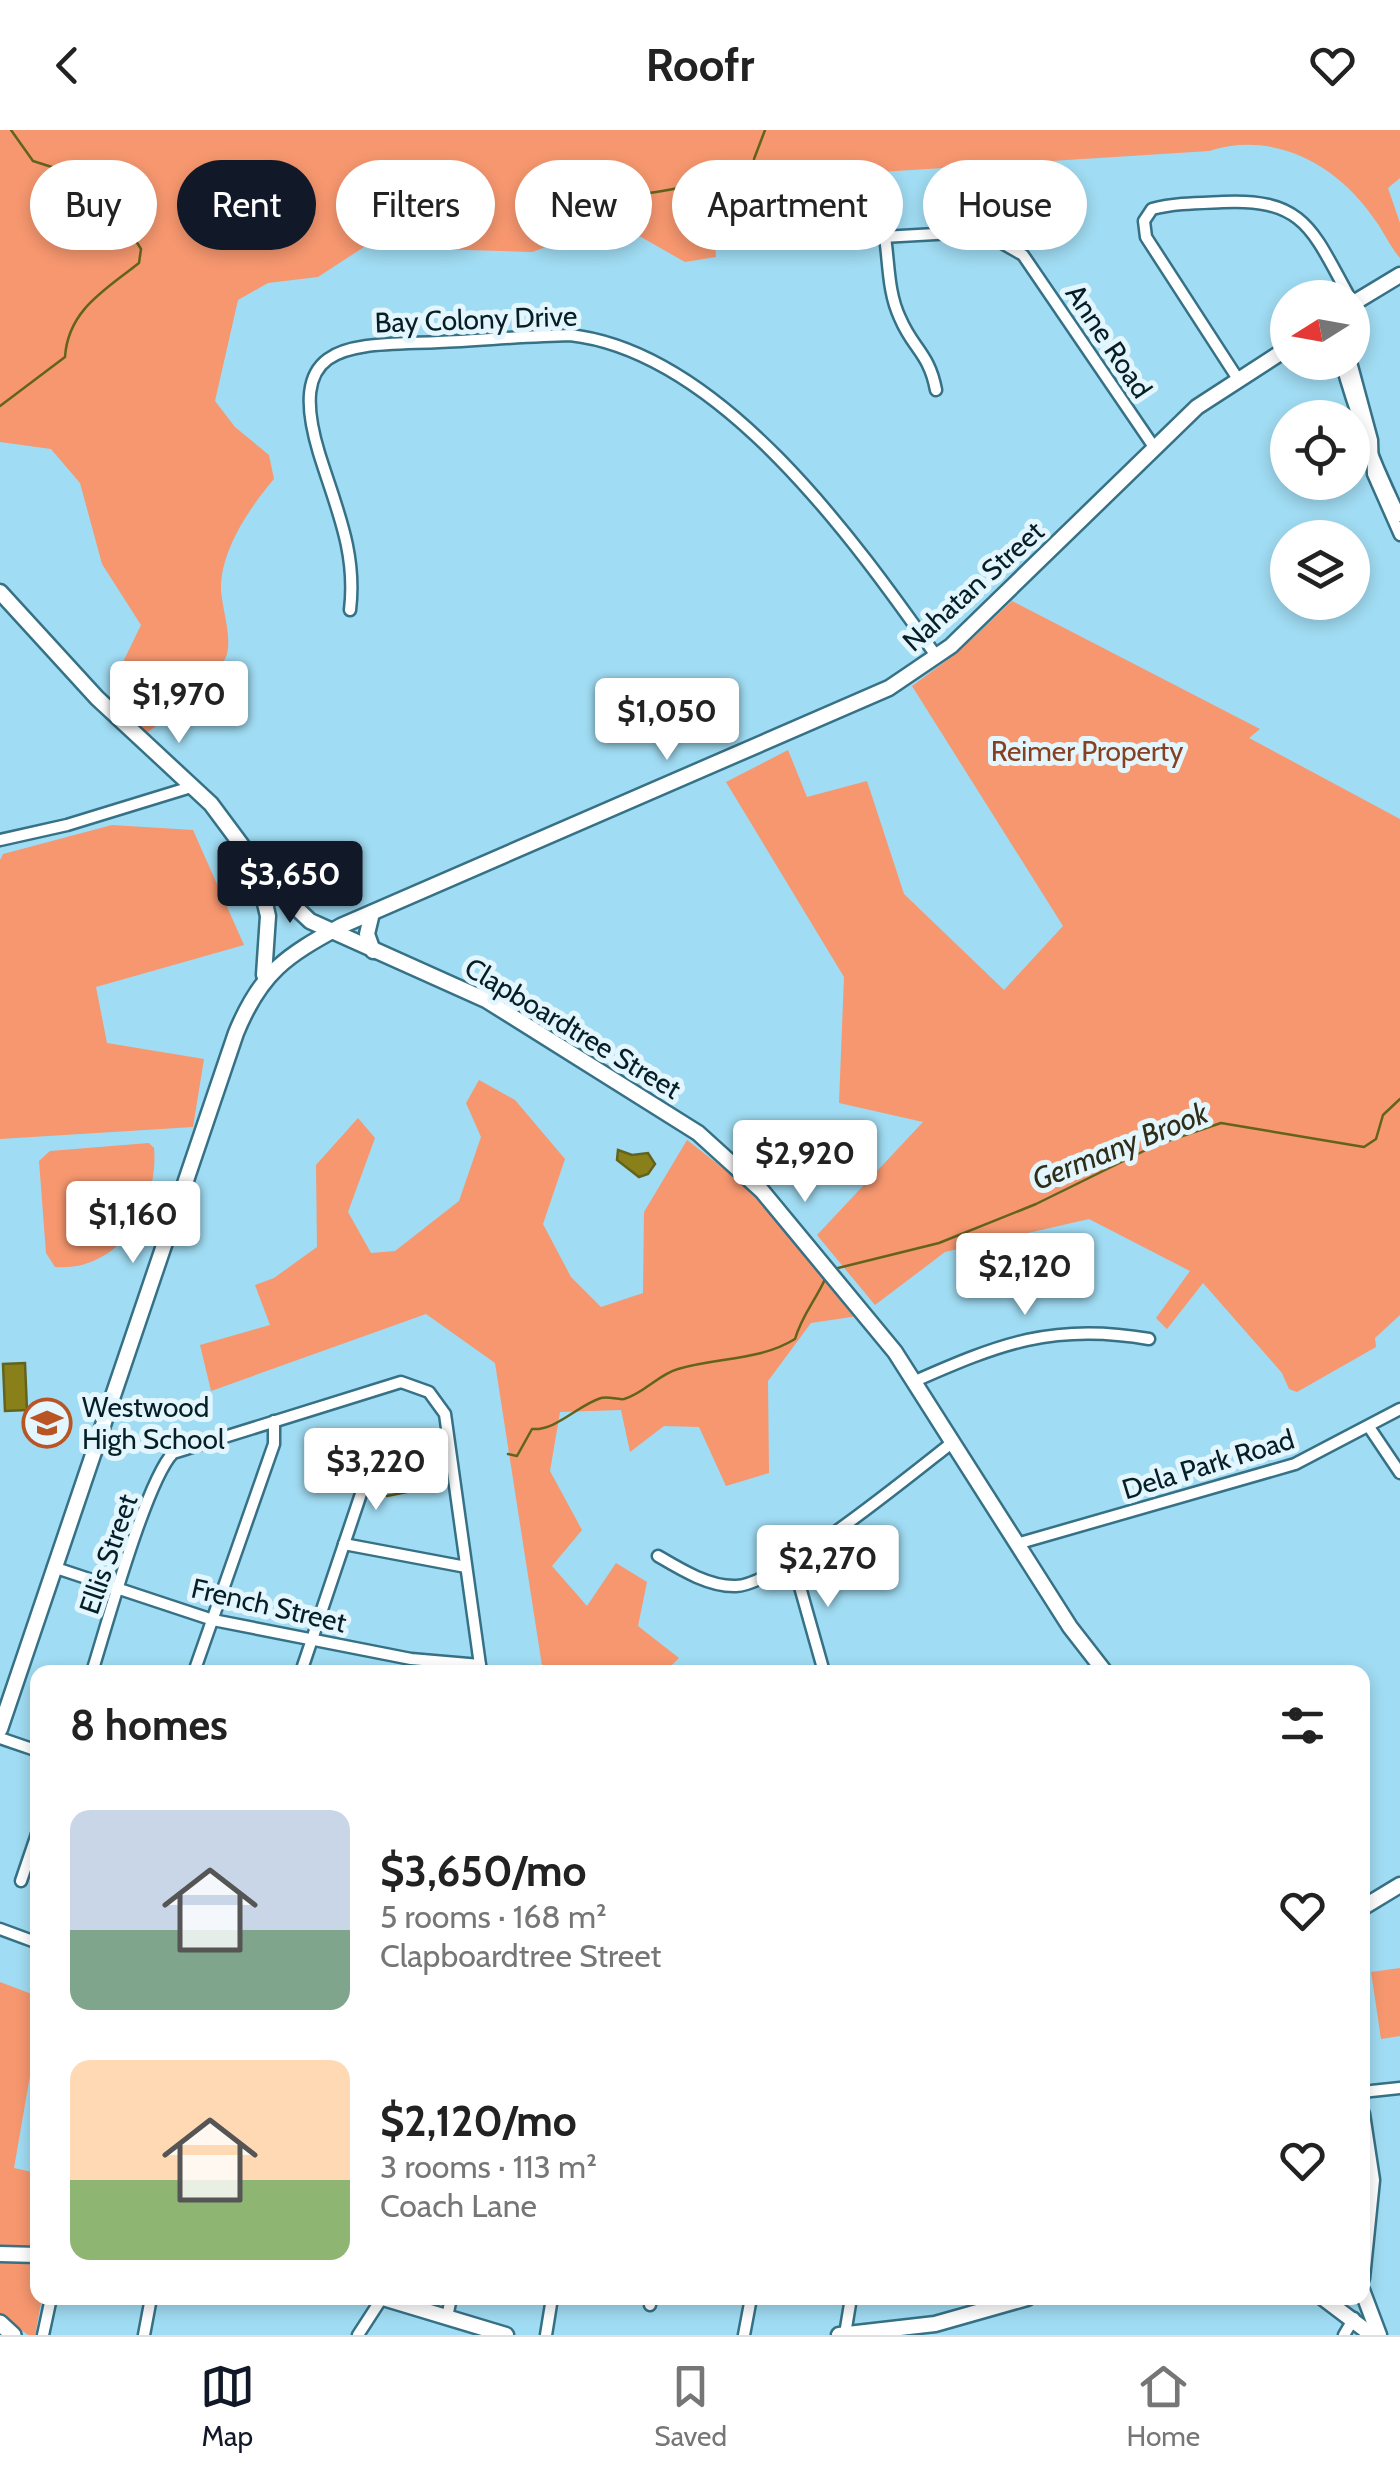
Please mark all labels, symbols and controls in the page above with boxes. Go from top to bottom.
icon: back [40,38,95,93]
text: Roofr [646,38,754,92]
icon: heart [1305,38,1360,93]
chip: Buy [30,160,157,250]
chip: Rent [177,160,316,250]
chip: Filters [336,160,495,250]
chip: New [515,160,652,250]
chip: Apartment [672,160,903,250]
chip: House [923,160,1087,250]
street label: Anne Road [1059,278,1159,404]
north arrow [1270,280,1370,380]
map controls [1270,280,1370,620]
street label: Bay Colony Drive [374,298,578,340]
button: locate [1270,400,1370,500]
street label: Nahatan Street [895,514,1051,658]
button: layers [1270,520,1370,620]
pin: $1,970 [98,661,260,746]
text: $1,970 [132,674,226,713]
pin: $1,050 [586,678,748,763]
text: $1,050 [617,691,717,730]
park label: Reimer Property [991,734,1183,768]
pin: $3,650 [209,841,371,926]
text: $3,650 [240,854,341,893]
street label: Clapboardtree Street [459,950,687,1106]
water label: Germany Brook [1027,1094,1214,1198]
pin: $2,920 [724,1120,886,1205]
text: $2,920 [755,1133,855,1172]
pin: $1,160 [52,1181,214,1266]
text: $1,160 [88,1194,178,1233]
pin: $2,120 [944,1233,1106,1318]
text: $2,120 [978,1246,1072,1285]
place label: Westwood High School [82,1390,225,1456]
school or university icon: Westwood High School [21,1397,73,1449]
street label: Dela Park Road [1118,1422,1298,1506]
pin: $3,220 [295,1428,457,1513]
text: $3,220 [326,1441,426,1480]
street label: Ellis Street [72,1490,144,1618]
pin: $2,270 [747,1525,909,1610]
text: $2,270 [779,1538,877,1577]
street label: French Street [188,1571,350,1639]
icon: filters [1275,1698,1330,1753]
text: 8 homes [70,1699,228,1751]
text: $3,650/mo [380,1845,586,1897]
icon: home [150,1850,270,1970]
icon: heart [1275,1883,1330,1938]
text: 5 rooms · 168 m² [380,1897,607,1936]
text: Clapboardtree Street [380,1936,661,1975]
text: $2,120/mo [380,2095,577,2147]
icon: home [150,2100,270,2220]
icon: heart [1275,2133,1330,2188]
text: 3 rooms · 113 m² [380,2147,597,2186]
text: Coach Lane [380,2186,537,2225]
tab: Map [200,2359,255,2453]
tab: Saved [654,2359,727,2453]
tab: Home [1127,2359,1200,2453]

